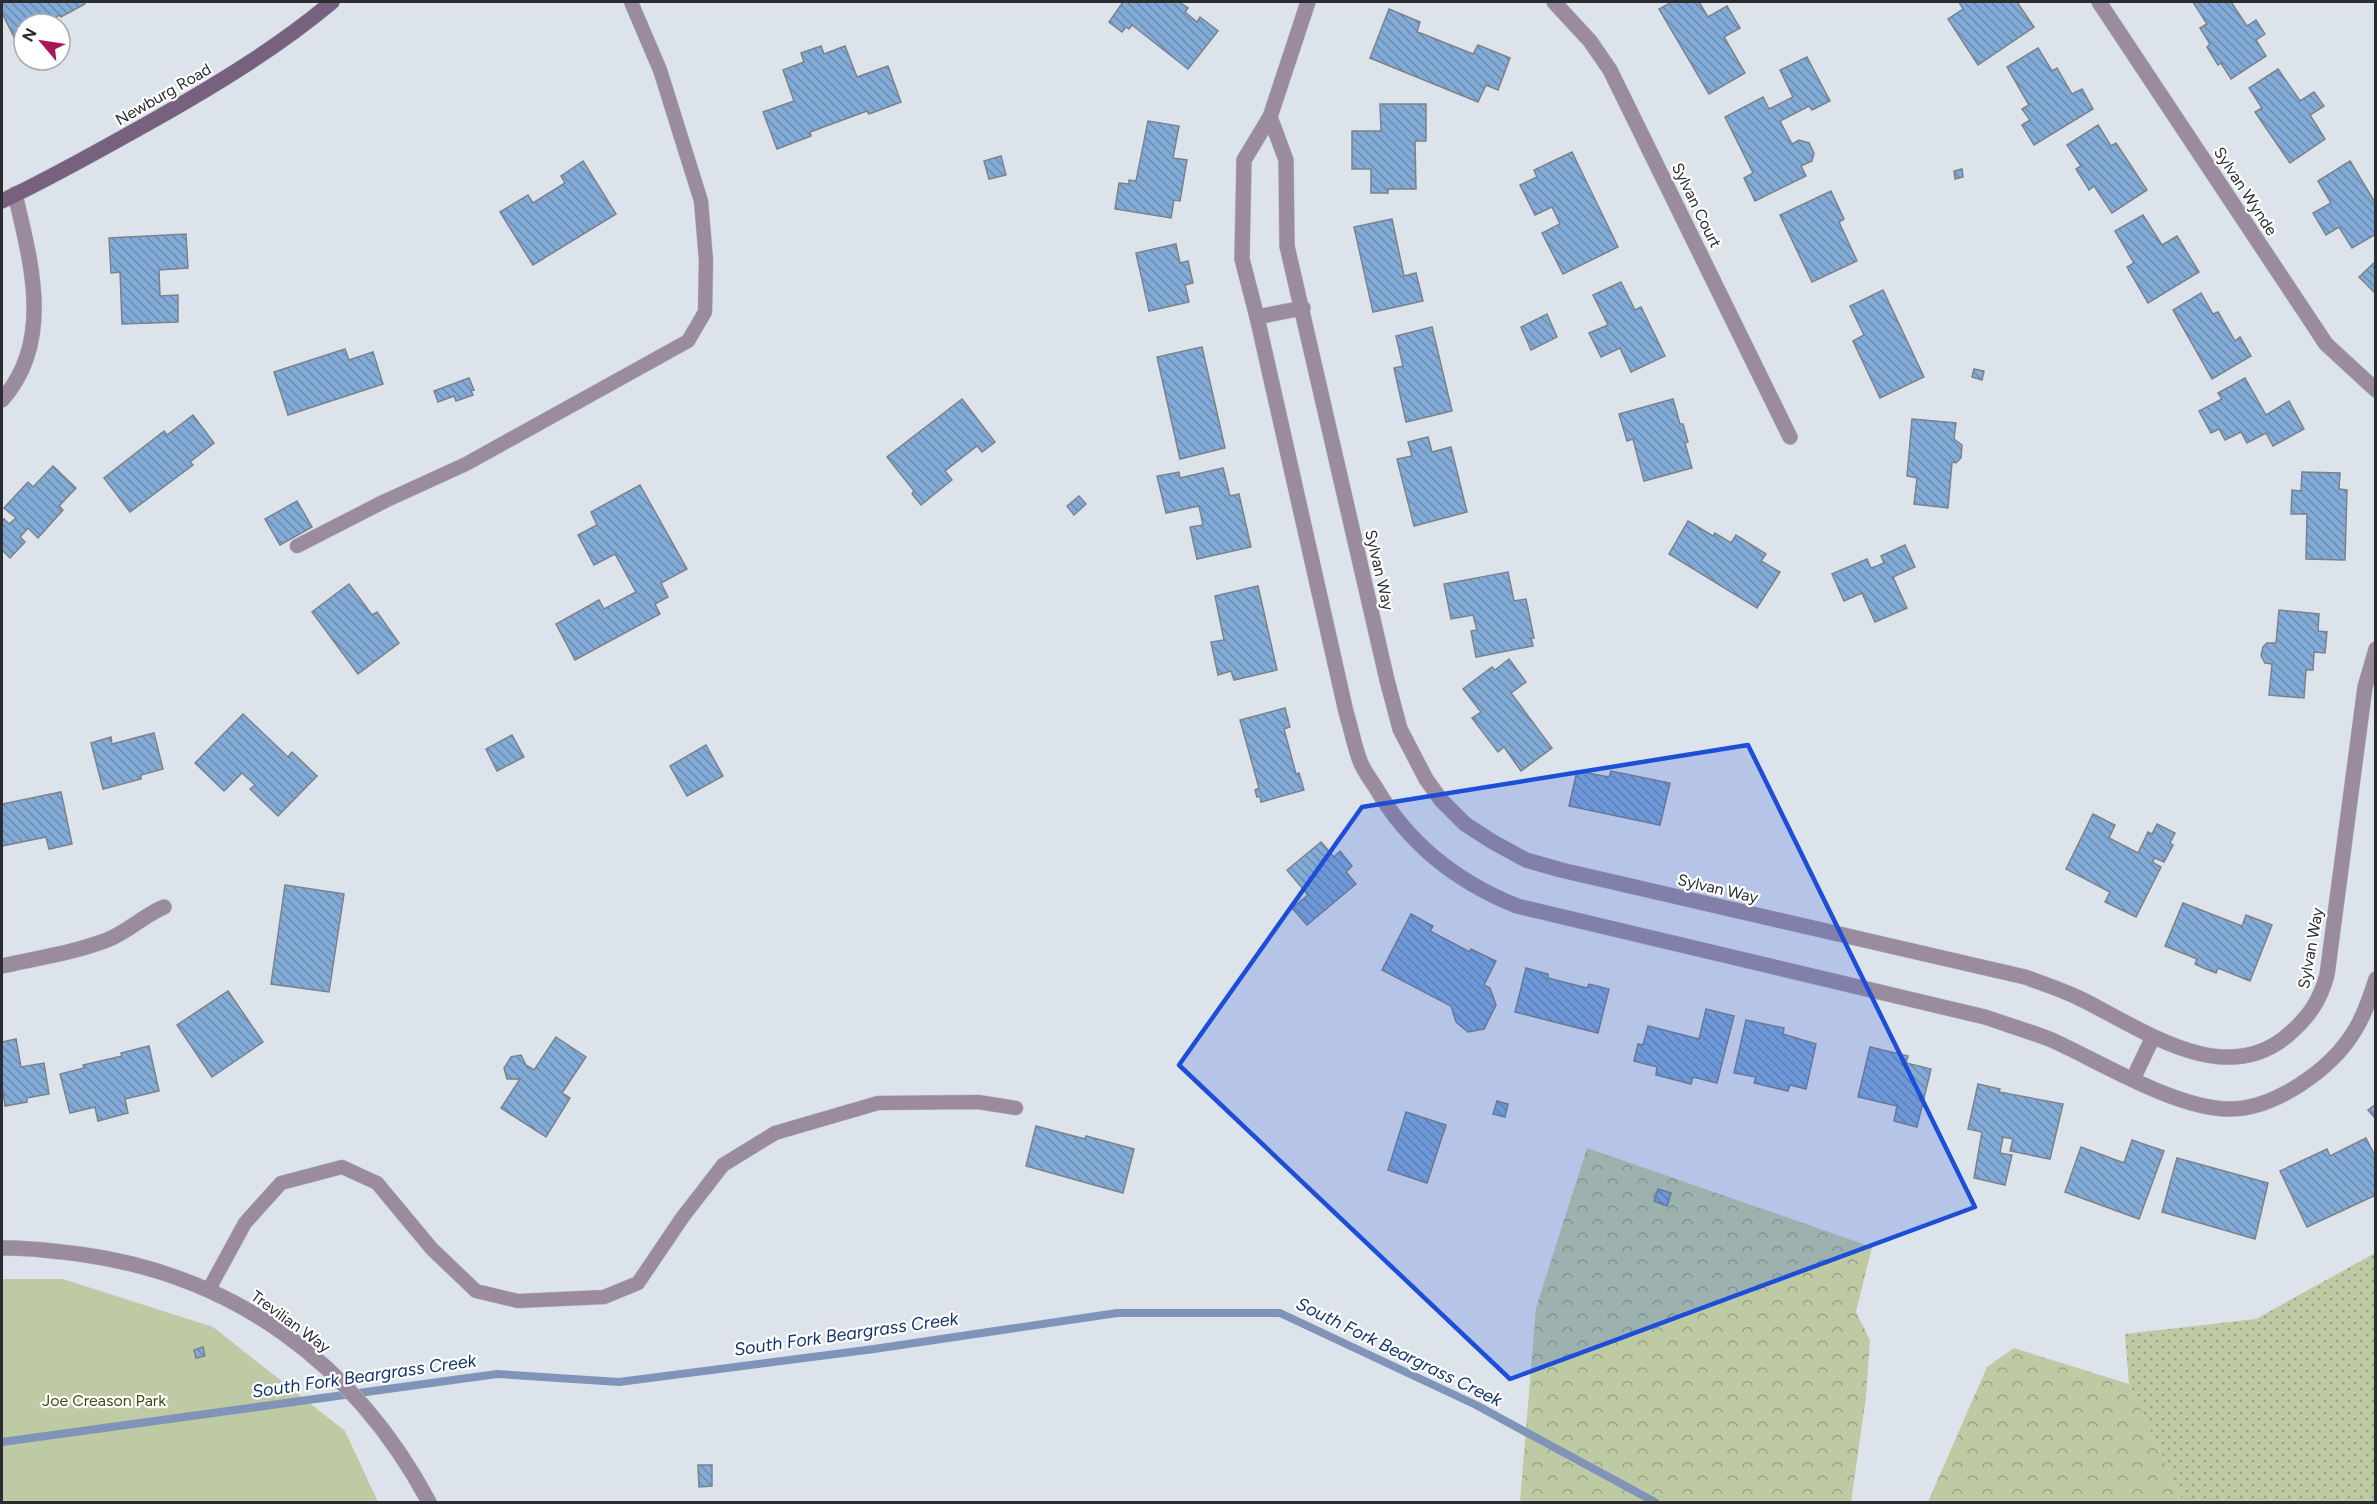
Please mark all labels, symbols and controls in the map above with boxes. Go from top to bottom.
north arrow [12,12,72,72]
text: N [18,25,41,45]
street label: Newburg Road [112,59,214,129]
street label: Sylvan Wynde [2210,143,2281,239]
street label: Sylvan Court [1668,160,1725,251]
street label: Sylvan Way [1361,528,1398,613]
street label: Sylvan Way [1676,870,1761,907]
street label: Sylvan Way [2294,905,2327,990]
street label: Trevilian Way [247,1286,335,1357]
water label: South Fork Beargrass Creek [1293,1293,1507,1412]
water label: South Fork Beargrass Creek [733,1307,961,1361]
water label: South Fork Beargrass Creek [251,1349,479,1403]
park label: Joe Creason Park [42,1391,166,1410]

